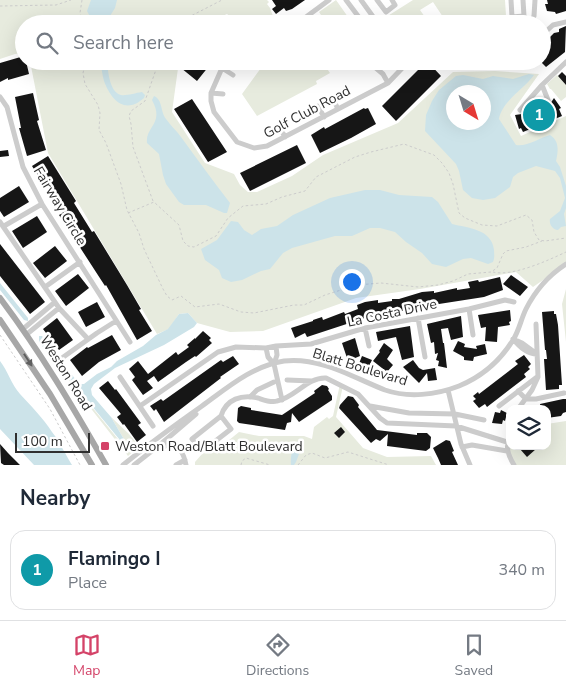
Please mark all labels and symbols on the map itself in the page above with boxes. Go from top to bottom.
street label: Golf Club Road [260,81,354,143]
north arrow [446,85,491,130]
pin: 1 [523,96,555,134]
street label: Fairway Circle [29,163,91,249]
your location [339,269,365,295]
street label: La Costa Drive [345,294,439,332]
street label: Weston Road [35,332,97,414]
street label: Blatt Boulevard [310,344,410,390]
one-way arrow [23,353,33,367]
scale bar [15,430,90,453]
place label: Weston Road/Blatt Boulevard [115,437,303,456]
marker: Weston Road/Blatt Boulevard [99,440,111,452]

